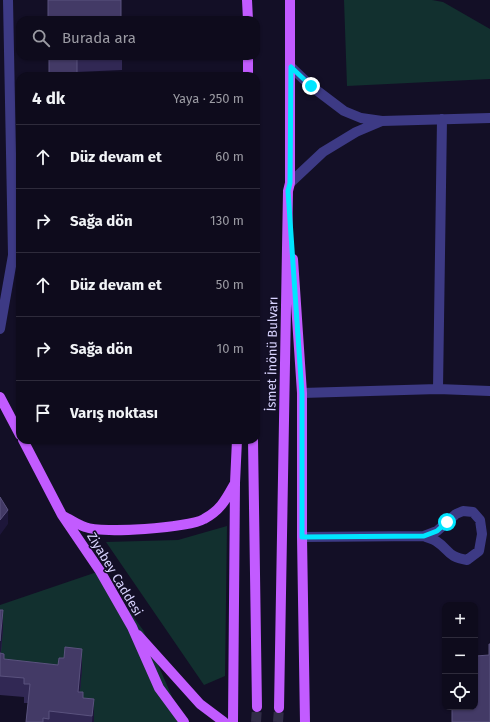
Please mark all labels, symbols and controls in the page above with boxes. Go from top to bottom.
search box [16,16,260,60]
icon: search [30,27,52,49]
text: Burada ara [62,29,136,47]
route end [302,77,320,95]
text: 4 dk [32,88,65,109]
text: Yaya · 250 m [173,91,244,106]
icon: ahead [32,146,54,168]
text: Düz devam et [70,148,162,166]
text: 60 m [215,149,244,164]
icon: right [32,210,54,232]
text: Sağa dön [70,212,133,230]
text: 130 m [210,213,244,228]
icon: ahead [32,274,54,296]
text: Düz devam et [70,276,162,294]
text: 50 m [216,277,244,292]
street label: İsmet İnönü Bulvarı [263,296,281,412]
icon: right [32,338,54,360]
text: Sağa dön [70,340,133,358]
text: 10 m [217,341,244,356]
icon: arrive [32,402,54,424]
text: Varış noktası [70,404,158,422]
route start [438,513,456,531]
street label: Ziyabey Caddesi [84,529,146,619]
map controls [442,602,478,710]
button: + [442,602,478,638]
button: − [442,638,478,674]
button: locate [442,674,478,710]

